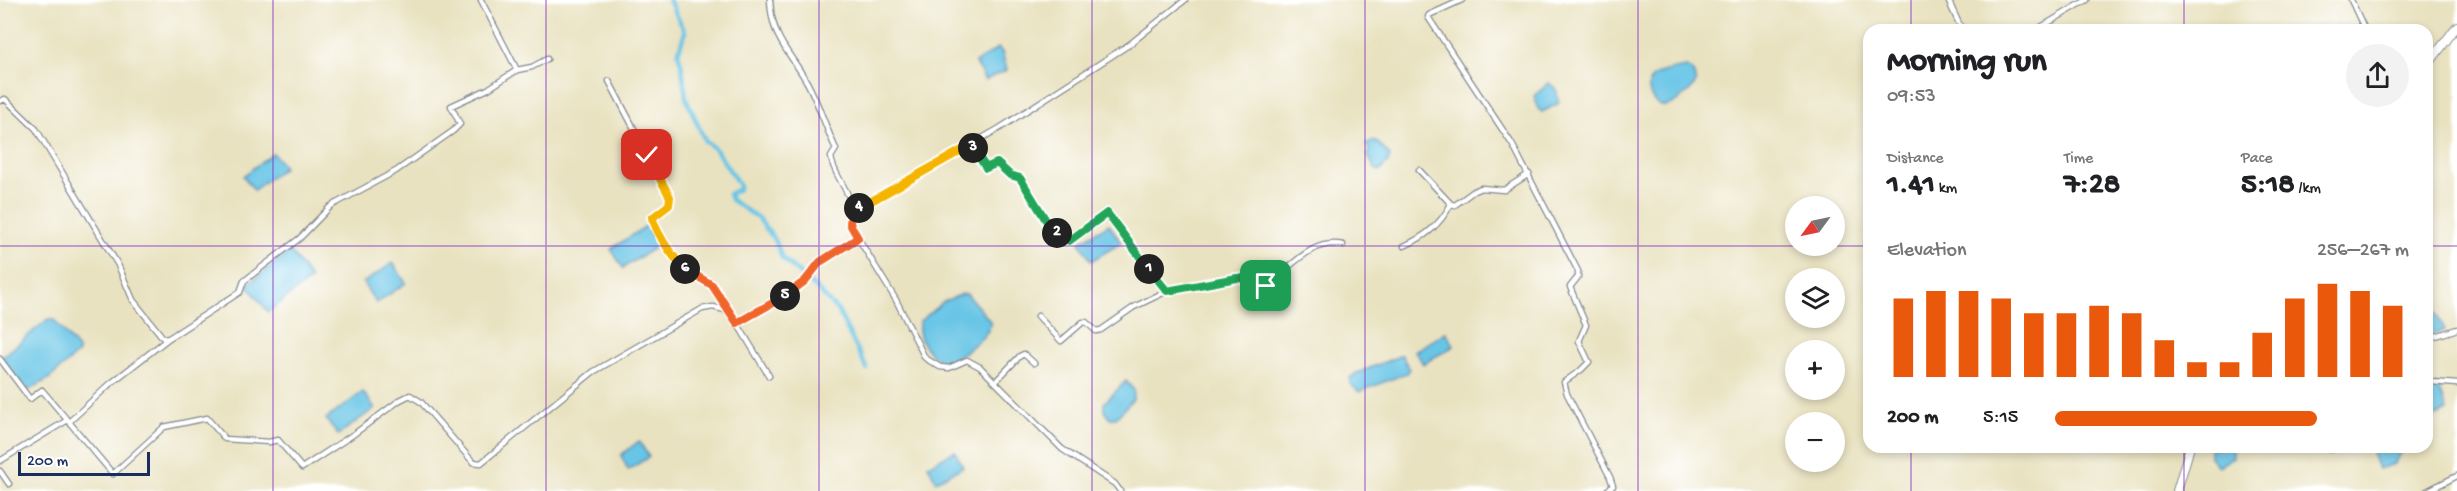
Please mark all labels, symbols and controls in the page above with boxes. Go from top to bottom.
text: Morning run [1887,44,2047,82]
button: share [2346,44,2409,107]
text: 09:53 [1887,86,1936,109]
pin [621,129,672,180]
pin: 3 [958,133,988,163]
icon: check [630,138,663,171]
text: 3 [969,138,977,157]
text: Distance [1887,150,1944,169]
text: Time [2064,150,2093,169]
text: Pace [2241,150,2272,169]
text: 1.41 [1887,169,1935,204]
text: 7:28 [2064,169,2120,204]
text: 5:18 [2241,169,2295,204]
text: km [1935,180,1957,199]
text: /km [2295,180,2321,199]
pin: 4 [844,193,874,223]
north arrow [1785,196,1845,256]
map controls [1785,196,1845,472]
text: 4 [855,198,863,217]
pin: 2 [1042,218,1072,248]
text: 2 [1053,223,1061,242]
text: Elevation [1887,240,1967,263]
text: 256–267 m [2317,240,2409,263]
pin: 6 [670,254,700,284]
pin: 1 [1134,254,1164,284]
text: 6 [681,259,689,278]
text: 1 [1146,259,1152,278]
pin [1240,260,1291,311]
button: layers [1785,268,1845,328]
icon: arrive [1249,269,1282,302]
pin: 5 [770,281,800,311]
text: 5 [781,286,789,305]
button: + [1785,340,1845,400]
text: 200 m [1887,407,1938,430]
text: 5:15 [1983,407,2018,430]
button: − [1785,412,1845,472]
scale bar [18,449,150,476]
text: 200 m [27,453,68,472]

